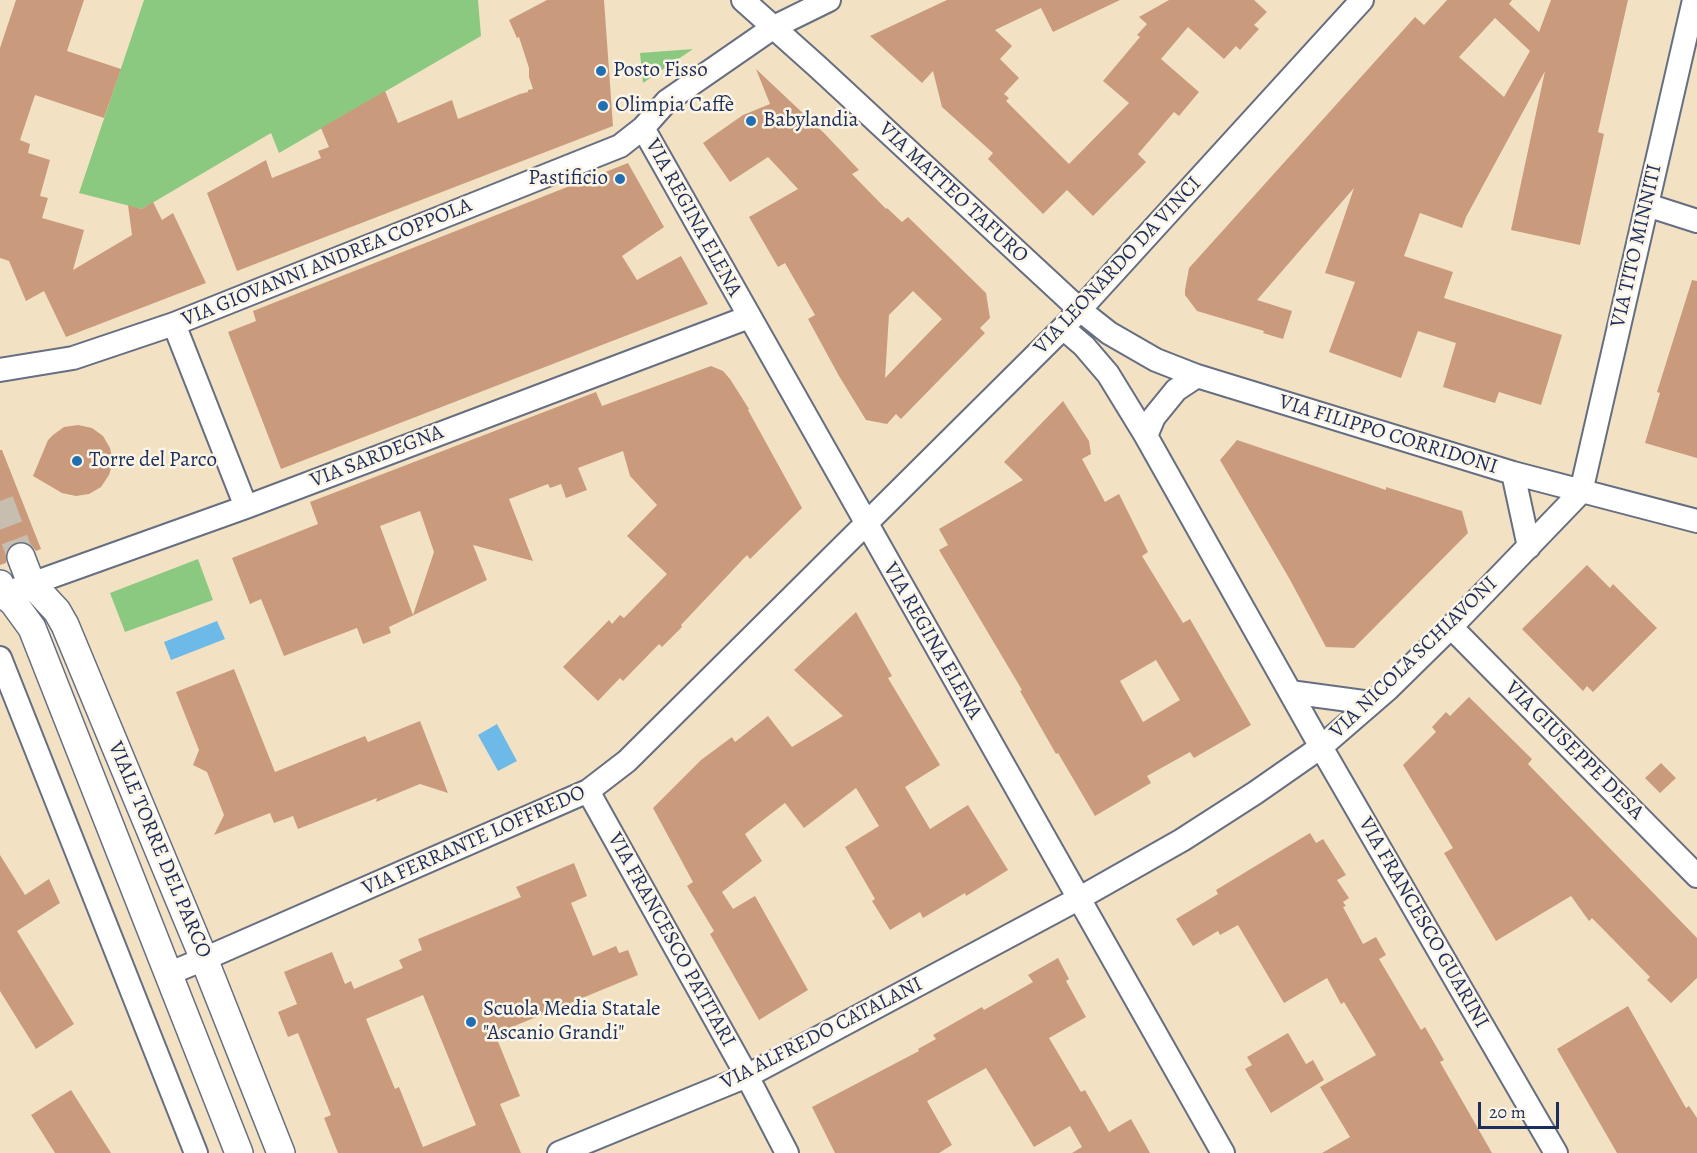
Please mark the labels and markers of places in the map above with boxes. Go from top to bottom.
place label: Posto Fisso [613,58,708,84]
marker: Posto Fisso [594,64,608,78]
place label: Olimpia Caffè [615,93,734,119]
marker: Olimpia Caffè [596,99,610,113]
place label: Babylandia [763,108,858,134]
marker: Babylandia [744,114,758,128]
place label: Pastificio [528,166,608,192]
marker: Pastificio [613,172,627,186]
place label: Torre del Parco [89,448,217,474]
marker: Torre del Parco [70,454,84,468]
place label: Scuola Media Statale "Ascanio Grandi" [483,997,661,1047]
marker: Scuola Media Statale "Ascanio Grandi" [464,1015,478,1029]

